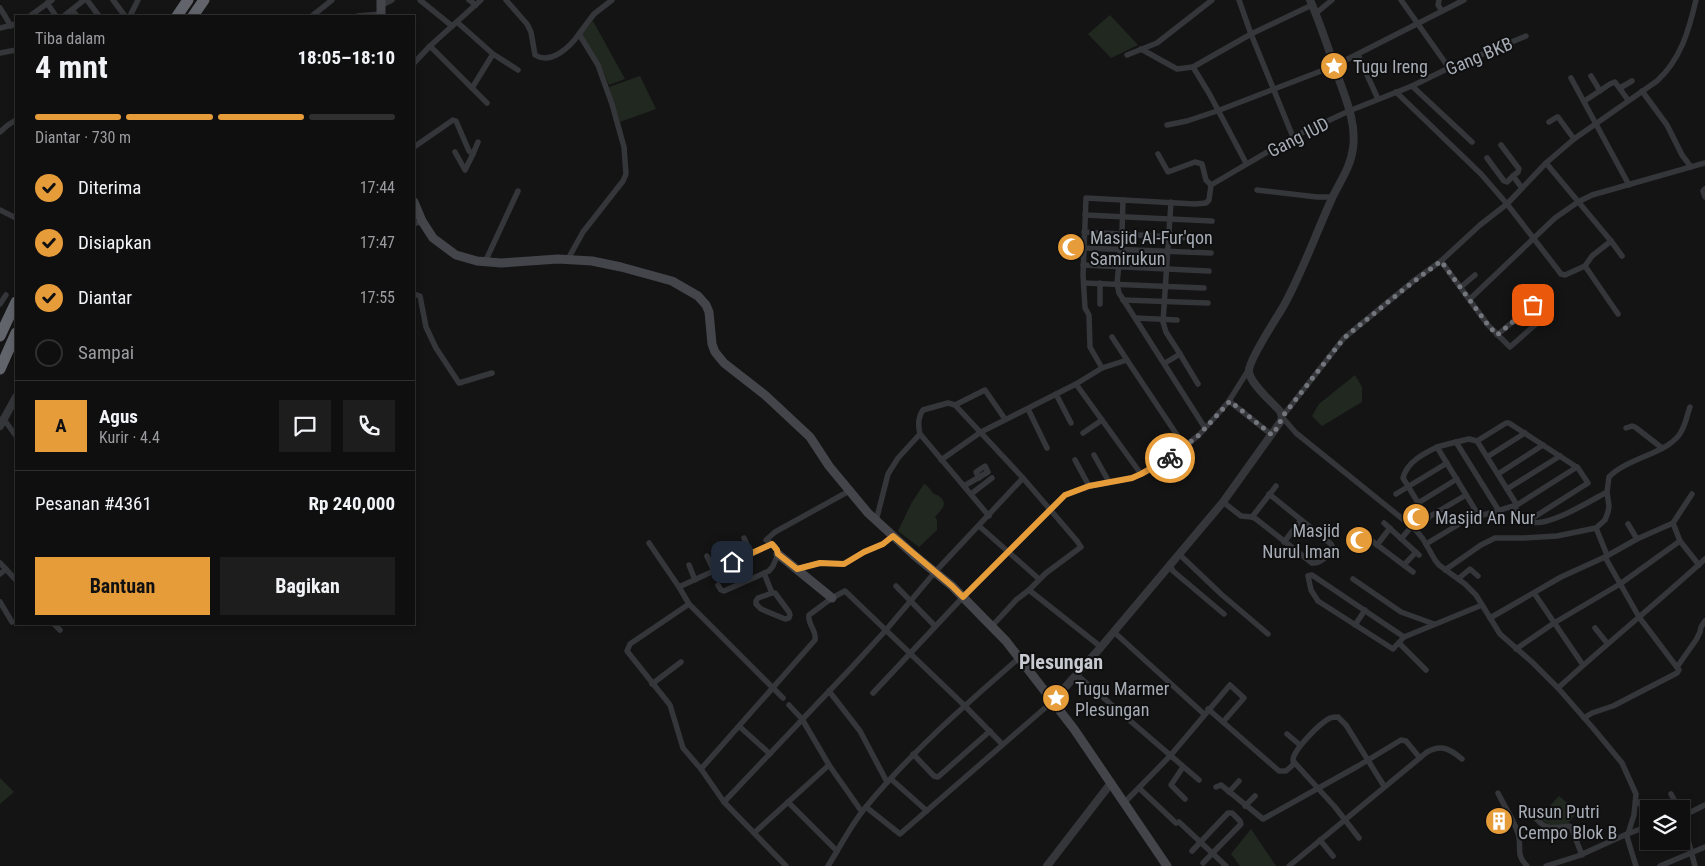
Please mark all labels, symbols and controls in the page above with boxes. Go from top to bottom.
text: Tiba dalam [35,29,105,48]
street label: Gang BKB [1442,33,1516,79]
text: 18:05–18:10 [297,46,395,69]
text: 4 mnt [35,48,108,86]
place icon: Tugu Ireng [1319,51,1349,81]
place label: Tugu Ireng [1353,56,1428,77]
street label: Gang IUD [1264,113,1332,161]
text: Diantar · 730 m [35,128,131,147]
icon: check [35,174,63,202]
text: Diterima [78,176,141,199]
text: 17:44 [360,178,395,197]
place label: Masjid Al-Fur'qon Samirukun [1090,227,1213,269]
icon: check [35,229,63,257]
text: Disiapkan [78,231,152,254]
mosque icon: Masjid Al-Fur'qon Samirukun [1056,232,1086,262]
text: 17:47 [360,233,395,252]
icon: check [35,284,63,312]
pin [1512,284,1554,326]
text: Diantar [78,286,132,309]
text: 17:55 [360,288,395,307]
icon: bag [1519,291,1547,319]
text: Sampai [78,341,134,364]
button: chat [279,400,331,452]
button: phone [343,400,395,452]
text: Agus [99,405,138,428]
text: A [55,414,67,437]
text: Kurir · 4.4 [99,428,160,447]
courier [1145,433,1195,483]
icon: bike [1156,444,1184,472]
text: Pesanan #4361 [35,492,152,515]
text: Rp 240,000 [308,492,395,515]
mosque icon: Masjid An Nur [1401,502,1431,532]
place label: Masjid An Nur [1435,507,1536,528]
place label: Masjid Nurul Iman [1262,520,1340,562]
mosque icon: Masjid Nurul Iman [1344,525,1374,555]
pin [711,541,753,583]
icon: home [718,548,746,576]
button: Bantuan [35,557,210,615]
button: Bagikan [220,557,395,615]
district label: Plesungan [1019,650,1103,674]
place label: Tugu Marmer Plesungan [1075,678,1170,720]
place icon: Tugu Marmer Plesungan [1041,683,1071,713]
map controls [1640,800,1690,850]
button: layers [1640,800,1690,850]
place label: Rusun Putri Cempo Blok B [1518,801,1617,843]
building icon: Rusun Putri Cempo Blok B [1484,806,1514,836]

